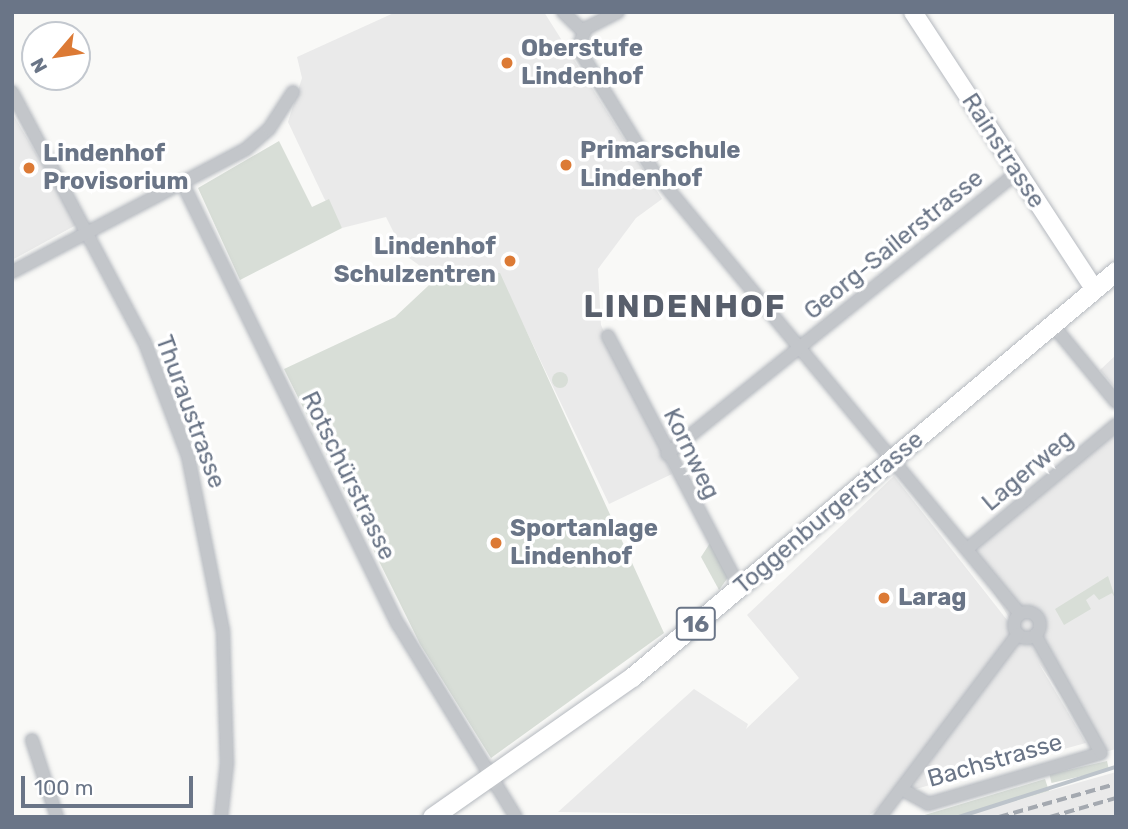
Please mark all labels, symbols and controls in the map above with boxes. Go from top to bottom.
north arrow [21,21,91,91]
place label: Oberstufe Lindenhof [521,35,643,91]
text: N [26,54,52,77]
marker: Oberstufe Lindenhof [499,55,515,71]
street label: Rainstrasse [955,88,1051,214]
place label: Primarschule Lindenhof [580,137,741,193]
place label: Lindenhof Provisorium [43,140,188,196]
marker: Primarschule Lindenhof [558,157,574,173]
marker: Lindenhof Provisorium [21,160,37,176]
street label: Georg-Sailerstrasse [799,164,989,326]
place label: Lindenhof Schulzentren [334,233,496,289]
marker: Lindenhof Schulzentren [502,253,518,269]
district label: LINDENHOF [585,287,785,325]
street label: Thuraustrasse [149,332,231,492]
street label: Rotschürstrasse [295,387,401,565]
street label: Kornweg [657,404,725,504]
street label: Toggenburgerstrasse [729,425,929,601]
street label: Lagerweg [976,425,1080,517]
place label: Sportanlage Lindenhof [510,515,658,571]
marker: Sportanlage Lindenhof [488,535,504,551]
place label: Larag [898,584,967,612]
marker: Larag [876,590,892,606]
road number: 16 [675,604,717,644]
street label: Bachstrasse [924,728,1066,794]
scale bar [24,762,196,806]
text: 100 m [34,775,93,800]

